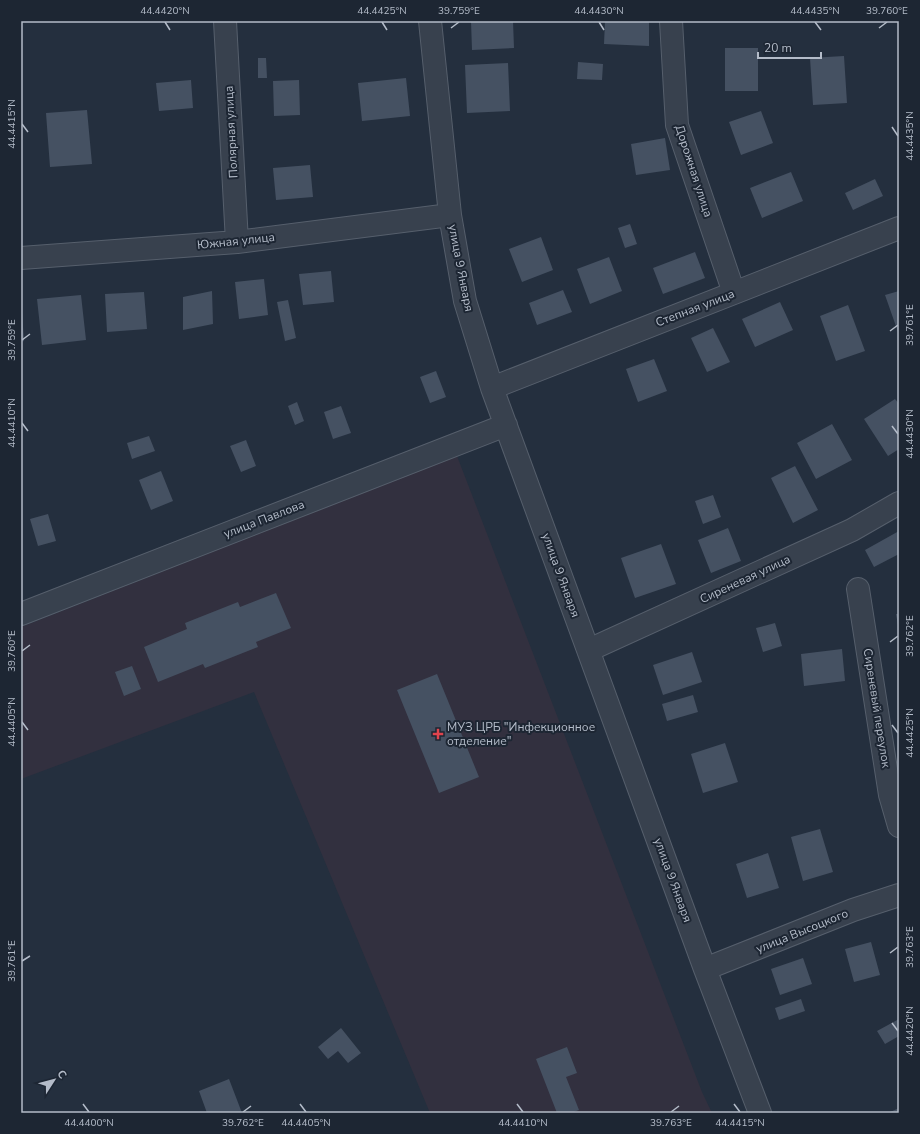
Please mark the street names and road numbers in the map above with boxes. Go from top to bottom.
street label: Полярная улица [221,85,241,179]
street label: Дорожная улица [672,123,716,219]
street label: улица 9 Января [445,223,477,313]
street label: Южная улица [196,229,276,253]
street label: Степная улица [653,286,737,330]
street label: улица Павлова [221,496,307,542]
street label: улица 9 Января [538,531,584,619]
street label: Сиреневая улица [697,551,793,607]
street label: Сиреневый переулок [860,647,894,770]
street label: улица 9 Января [650,836,696,924]
street label: улица Высоцкого [753,905,851,957]

